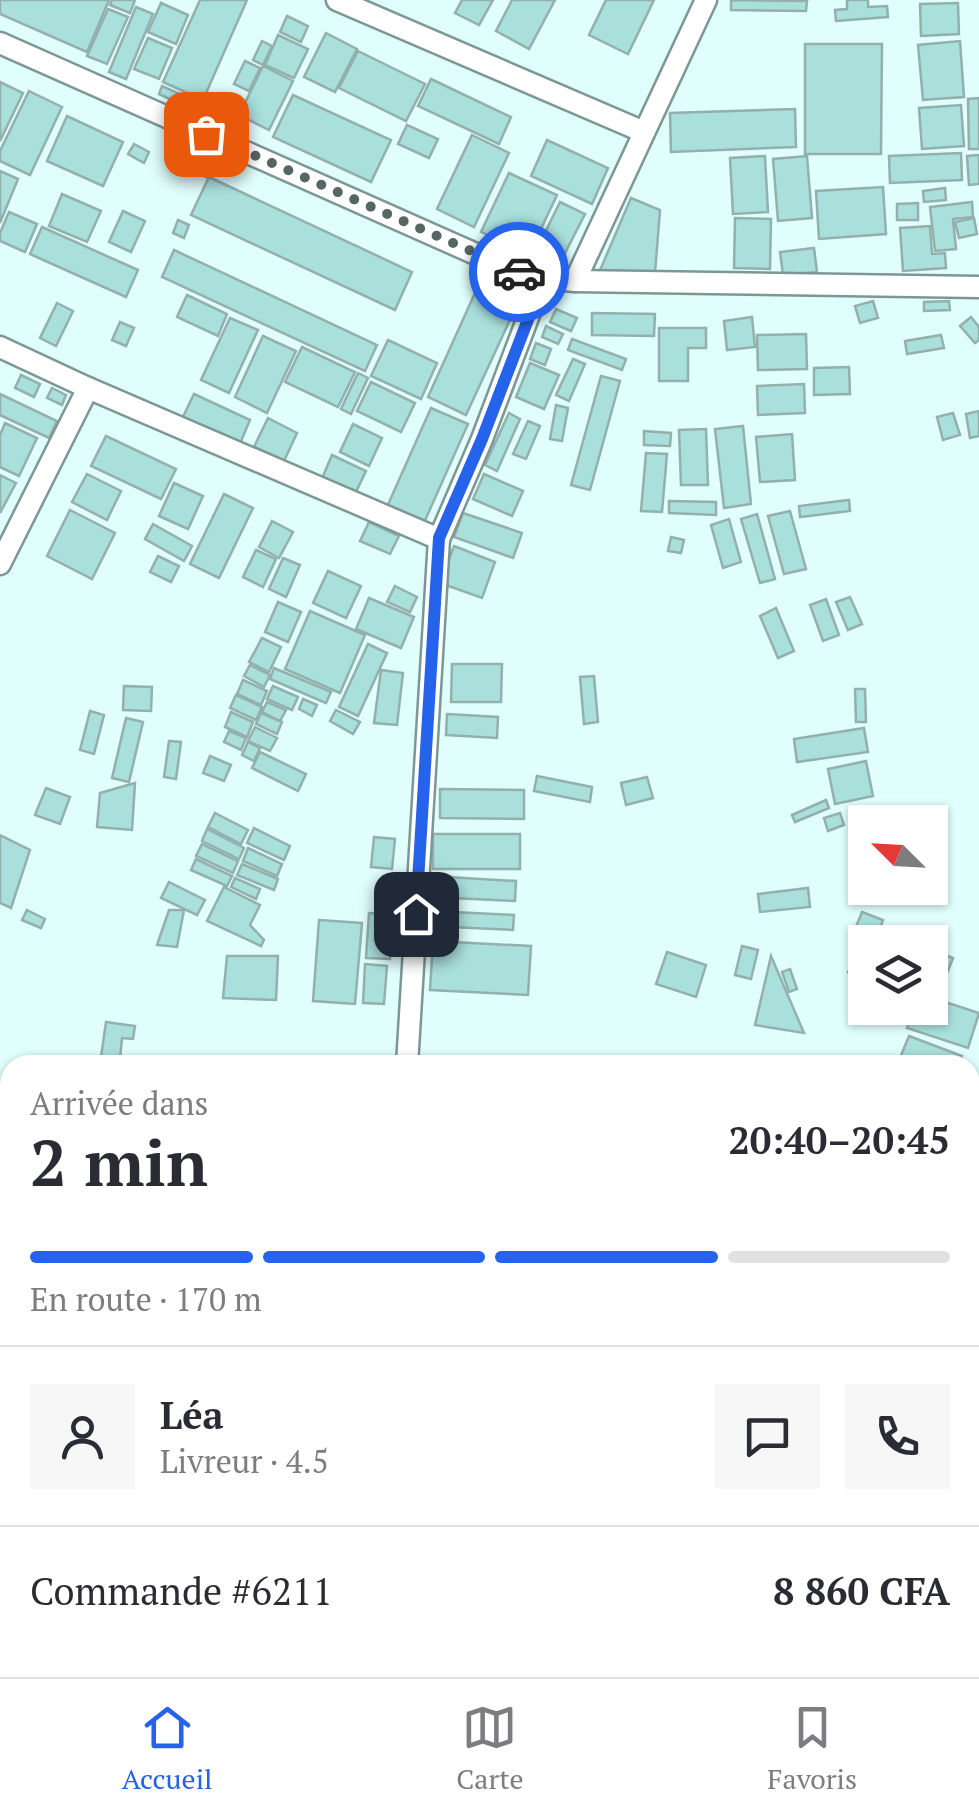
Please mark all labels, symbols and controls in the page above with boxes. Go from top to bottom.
pin [164,92,249,177]
icon: bag [179,107,234,162]
courier [469,222,569,322]
icon: car [492,245,547,300]
north arrow [848,805,948,905]
map controls [848,805,948,1025]
pin [374,872,459,957]
icon: home [389,887,444,942]
button: layers [848,925,948,1025]
text: Arrivée dans [30,1082,208,1124]
text: 20:40–20:45 [728,1115,950,1165]
text: 2 min [30,1118,208,1205]
text: En route · 170 m [30,1278,262,1320]
button: person [30,1384,135,1489]
button: chat [715,1384,820,1489]
button: phone [845,1384,950,1489]
text: Léa [160,1390,224,1440]
text: Livreur · 4.5 [160,1440,329,1482]
text: Commande #6211 [30,1566,333,1616]
text: 8 860 CFA [773,1566,950,1616]
tab: Accueil [122,1700,213,1797]
tab: Carte [456,1700,524,1797]
tab: Favoris [767,1700,857,1797]

